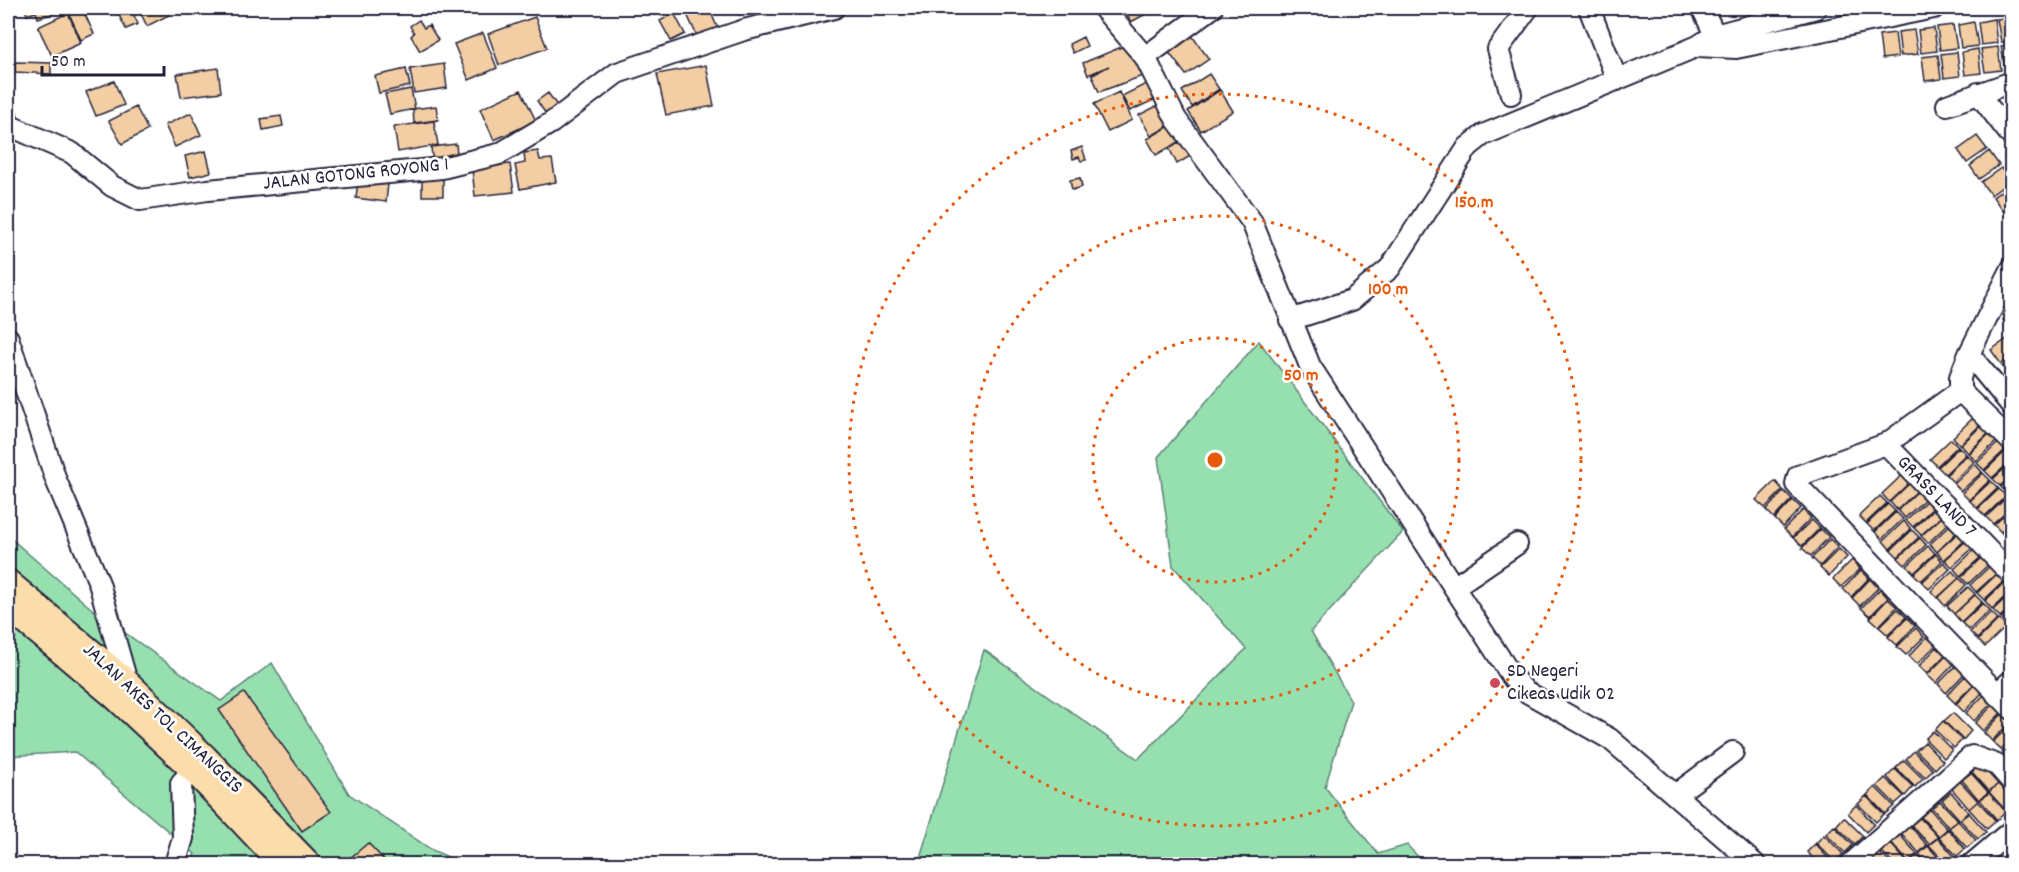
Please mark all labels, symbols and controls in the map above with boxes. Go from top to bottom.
scale bar [42,39,164,77]
text: 50 m [51,50,86,75]
street label: JALAN GOTONG ROYONG 1 [262,151,450,199]
text: 150 m [1455,191,1493,216]
text: 100 m [1368,278,1408,303]
text: 50 m [1284,364,1318,389]
centre of rings [1205,450,1225,470]
street label: GRASS LAND 7 [1890,450,1982,544]
street label: JALAN AKES TOL CIMANGGIS [75,637,249,801]
place label: SD Negeri Cikeas Udik 02 [1507,658,1615,709]
marker: SD Negeri Cikeas Udik 02 [1488,676,1502,690]

